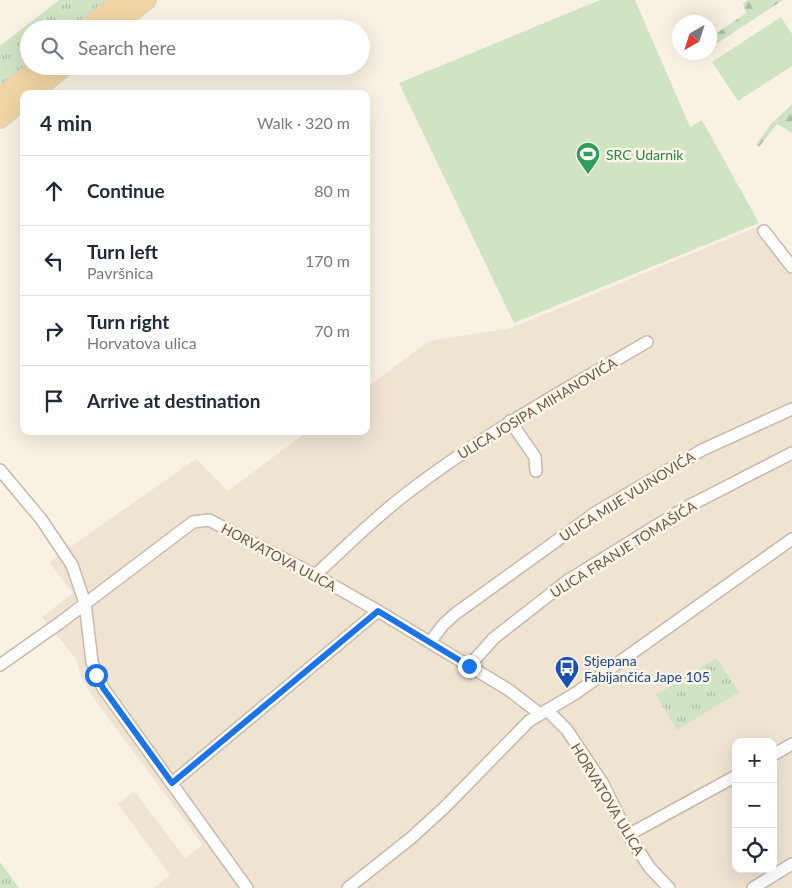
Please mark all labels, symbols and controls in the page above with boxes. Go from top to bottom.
north arrow [672,15,717,60]
search box [20,20,370,75]
icon: search [38,34,66,62]
text: Search here [78,36,176,59]
text: 4 min [40,110,92,135]
text: Walk · 320 m [257,113,350,132]
sports icon: SRC Udarnik [575,141,601,175]
place label: SRC Udarnik [606,146,684,163]
icon: ahead [40,177,68,205]
text: Continue [87,179,165,202]
text: 80 m [314,181,350,200]
text: Turn left [87,240,158,263]
icon: left [40,247,68,275]
text: 170 m [305,251,350,270]
text: Pavršnica [87,263,153,282]
text: Turn right [87,310,169,333]
icon: right [40,317,68,345]
text: 70 m [314,321,350,340]
text: Horvatova ulica [87,333,197,352]
street label: ULICA JOSIPA MIHANOVIĆA [454,353,620,462]
icon: arrive [40,387,68,415]
text: Arrive at destination [87,389,260,412]
street label: ULICA MIJE VUJNOVIĆA [556,447,698,545]
street label: ULICA FRANJE TOMAŠIĆA [547,497,700,601]
street label: HORVATOVA ULICA [219,519,340,595]
place label: Stjepana Fabijančića Jape 105 [584,652,710,685]
route end [458,655,481,678]
bus stop icon: Stjepana Fabijančića Jape 105 [554,655,580,689]
route start [85,664,108,687]
map controls [732,738,777,873]
button: + [732,738,777,783]
street label: HORVATOVA ULICA [568,740,648,859]
button: − [732,783,777,828]
button: locate [732,828,777,873]

